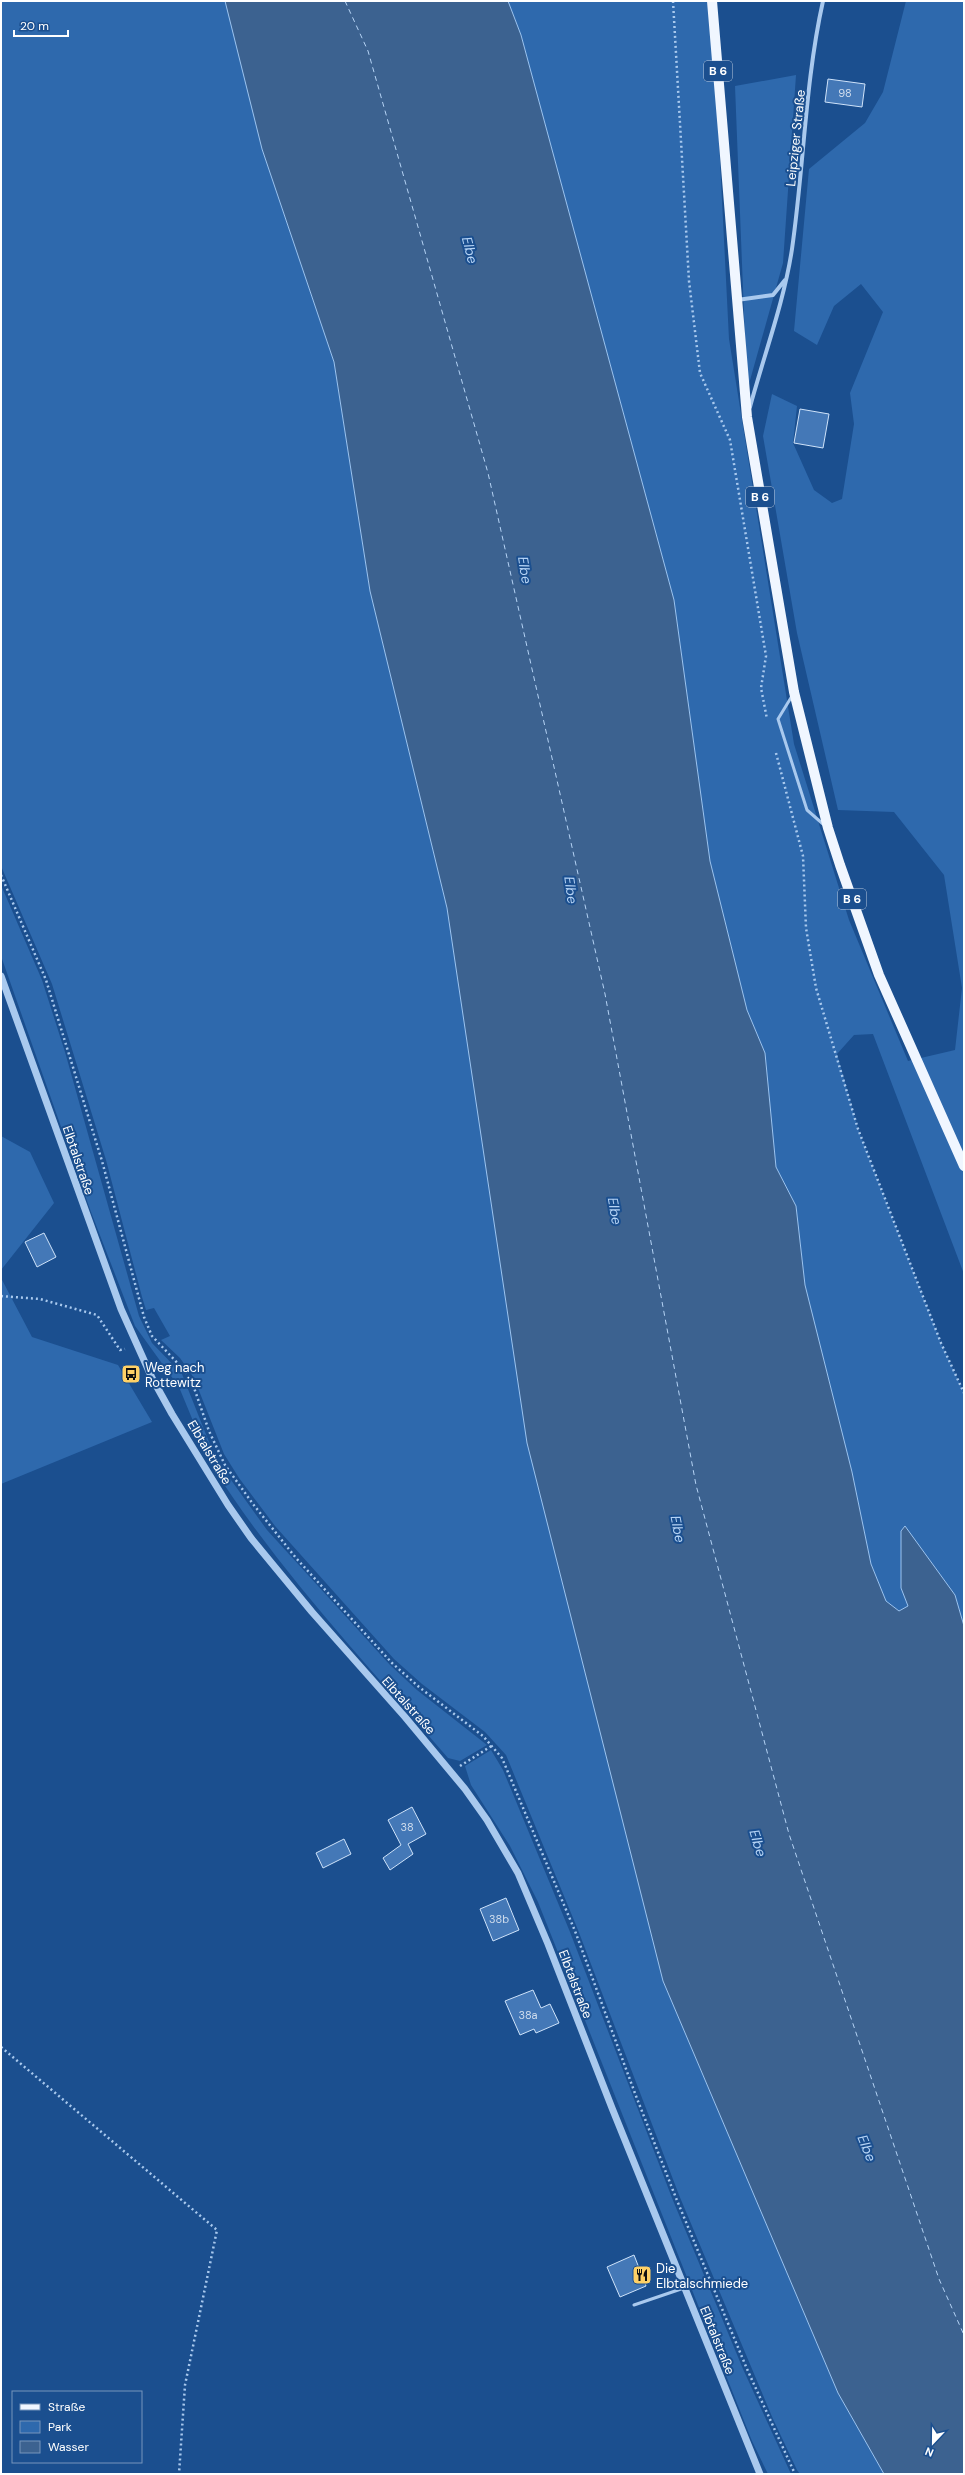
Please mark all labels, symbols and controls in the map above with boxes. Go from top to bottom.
scale bar [14,12,68,38]
text: 20 m [20,18,49,34]
road number: B 6 [704,61,732,81]
house number: 98 [838,86,852,100]
street label: Leipziger Straße [782,89,809,187]
water label: Elbe [458,235,482,266]
road number: B 6 [746,487,774,507]
water label: Elbe [514,555,536,585]
water label: Elbe [560,875,582,905]
road number: B 6 [838,889,866,909]
street label: Elbtalstraße [59,1123,98,1197]
water label: Elbe [604,1196,626,1226]
place label: Weg nach Rottewitz [145,1359,204,1391]
bus stop icon: Weg nach Rottewitz [120,1363,142,1385]
street label: Elbtalstraße [184,1417,235,1488]
water label: Elbe [667,1514,689,1544]
street label: Elbtalstraße [378,1673,439,1738]
house number: 38 [400,1820,414,1834]
water label: Elbe [745,1827,771,1859]
house number: 38b [489,1912,509,1926]
street label: Elbtalstraße [555,1947,596,2021]
house number: 38a [518,2008,538,2022]
water label: Elbe [854,2132,880,2164]
place label: Die Elbtalschmiede [656,2260,748,2292]
restaurant icon: Die Elbtalschmiede [631,2264,653,2286]
street label: Elbtalstraße [696,2304,739,2377]
legend [12,2391,142,2463]
text: Straße [48,2399,85,2415]
text: Park [48,2419,72,2435]
north arrow [913,2423,953,2463]
text: Wasser [48,2439,89,2455]
text: N [923,2444,936,2460]

